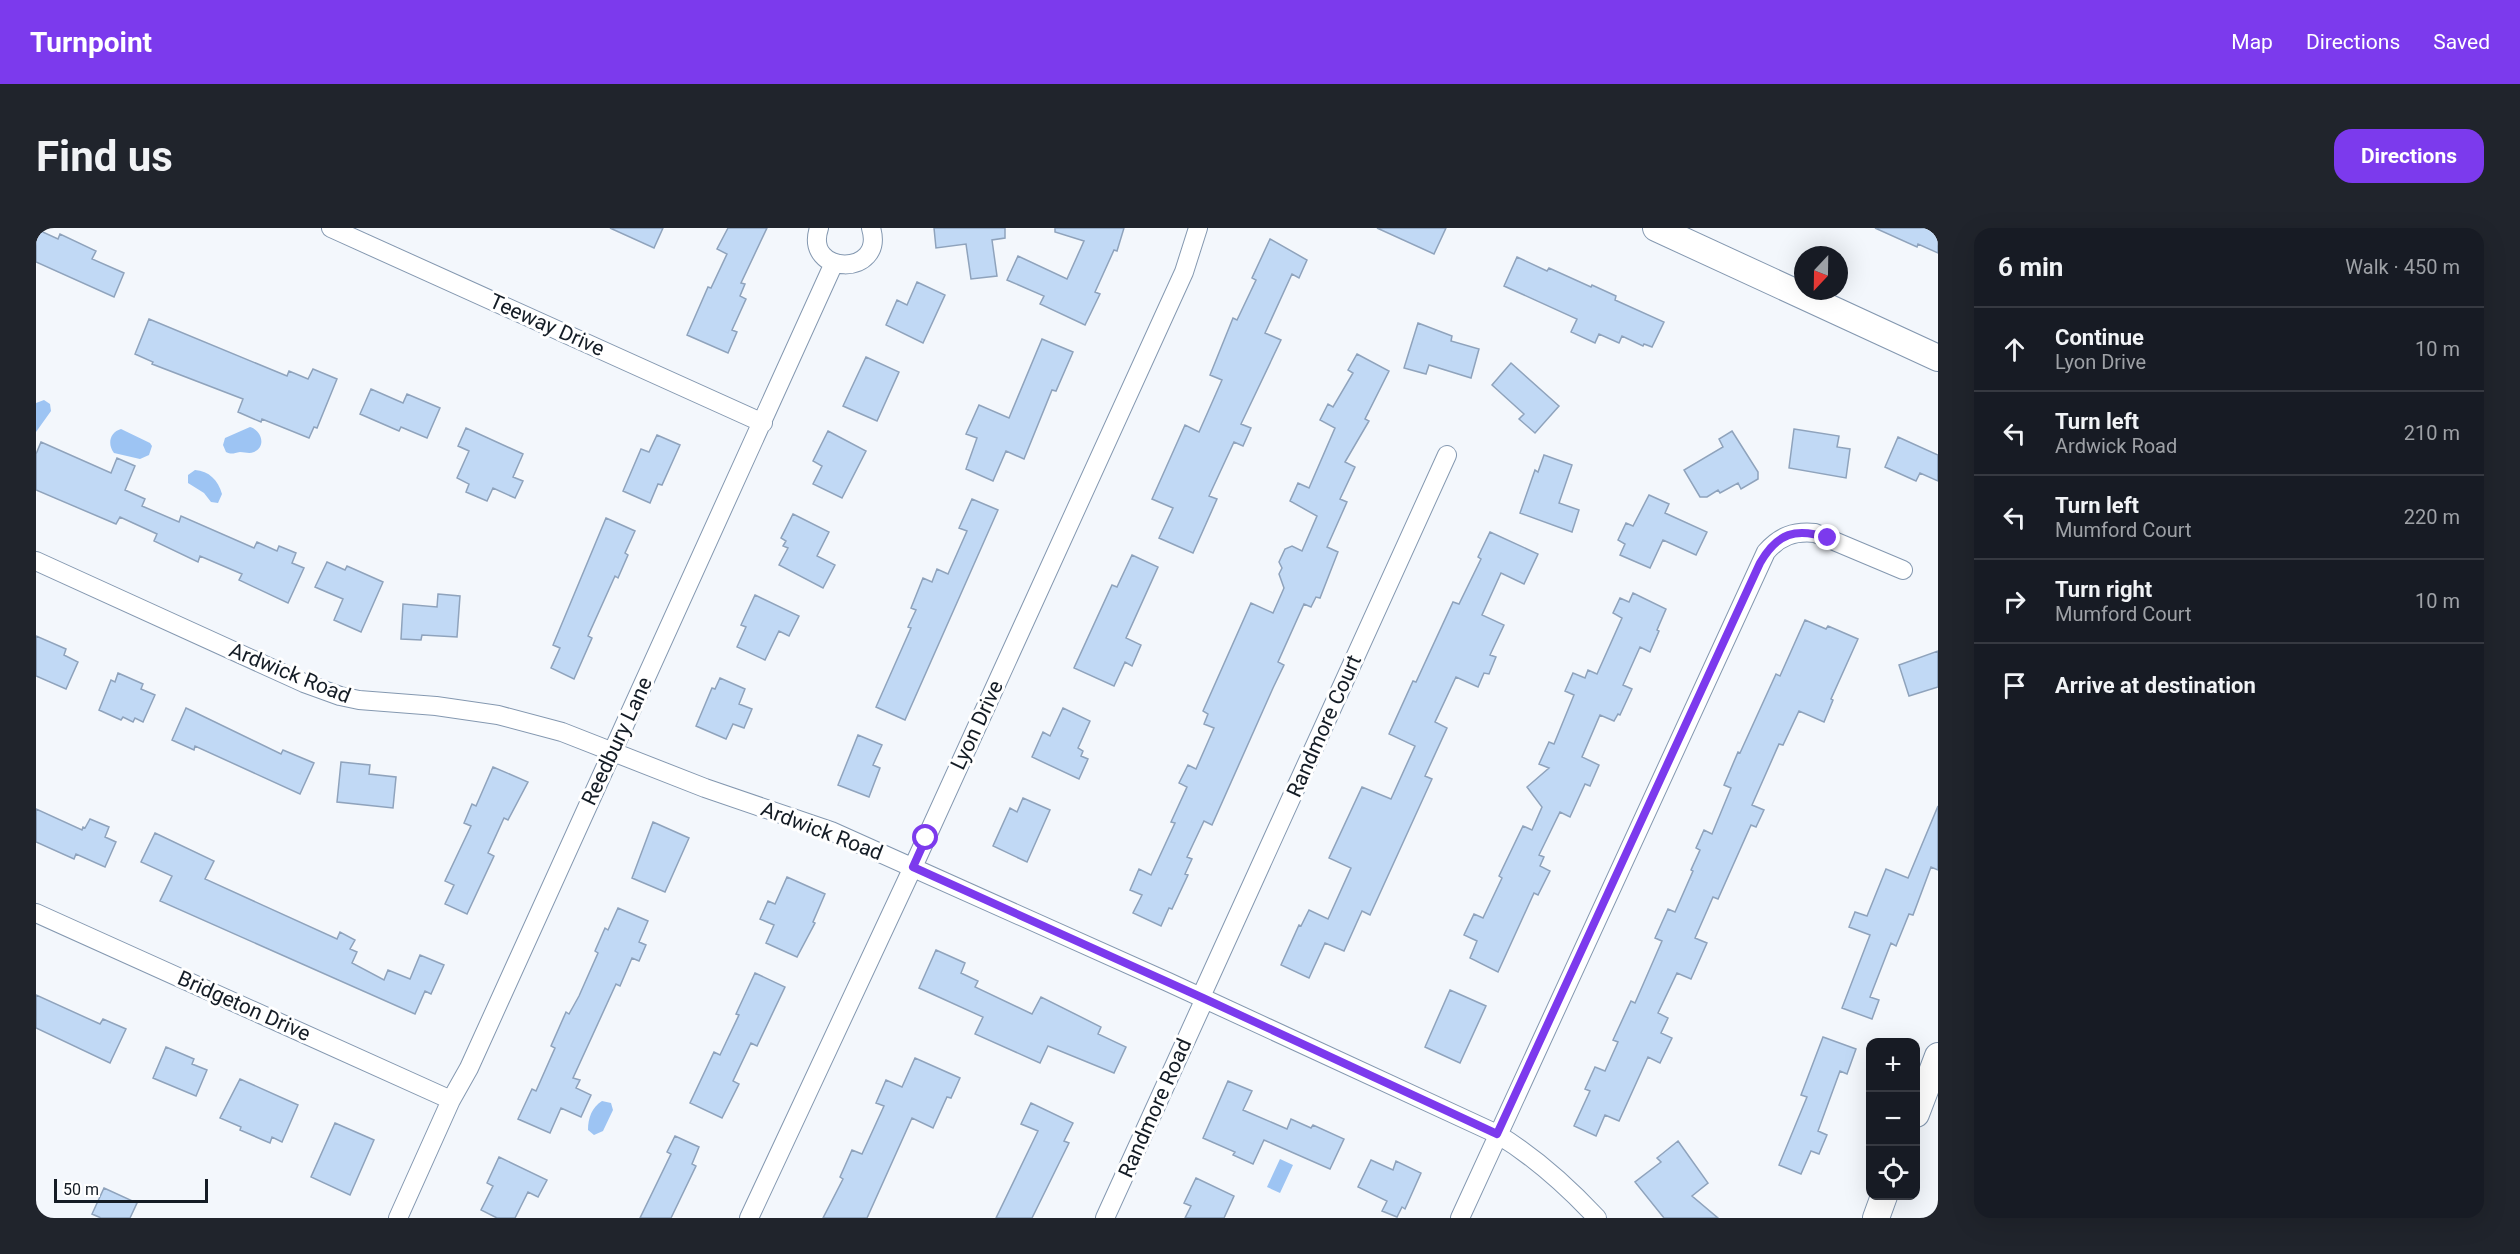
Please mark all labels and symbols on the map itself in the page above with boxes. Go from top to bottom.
north arrow [1794,246,1848,300]
street label: Teeway Drive [486,289,608,361]
route end [1814,524,1840,550]
street label: Ardwick Road [226,638,354,708]
street label: Randmore Court [1282,651,1366,801]
street label: Reedbury Lane [577,673,657,809]
street label: Lyon Drive [946,677,1008,773]
street label: Ardwick Road [758,797,886,865]
route start [912,824,938,850]
street label: Bridgeton Drive [174,966,314,1046]
street label: Randmore Road [1114,1035,1196,1181]
scale bar [54,1176,208,1204]

